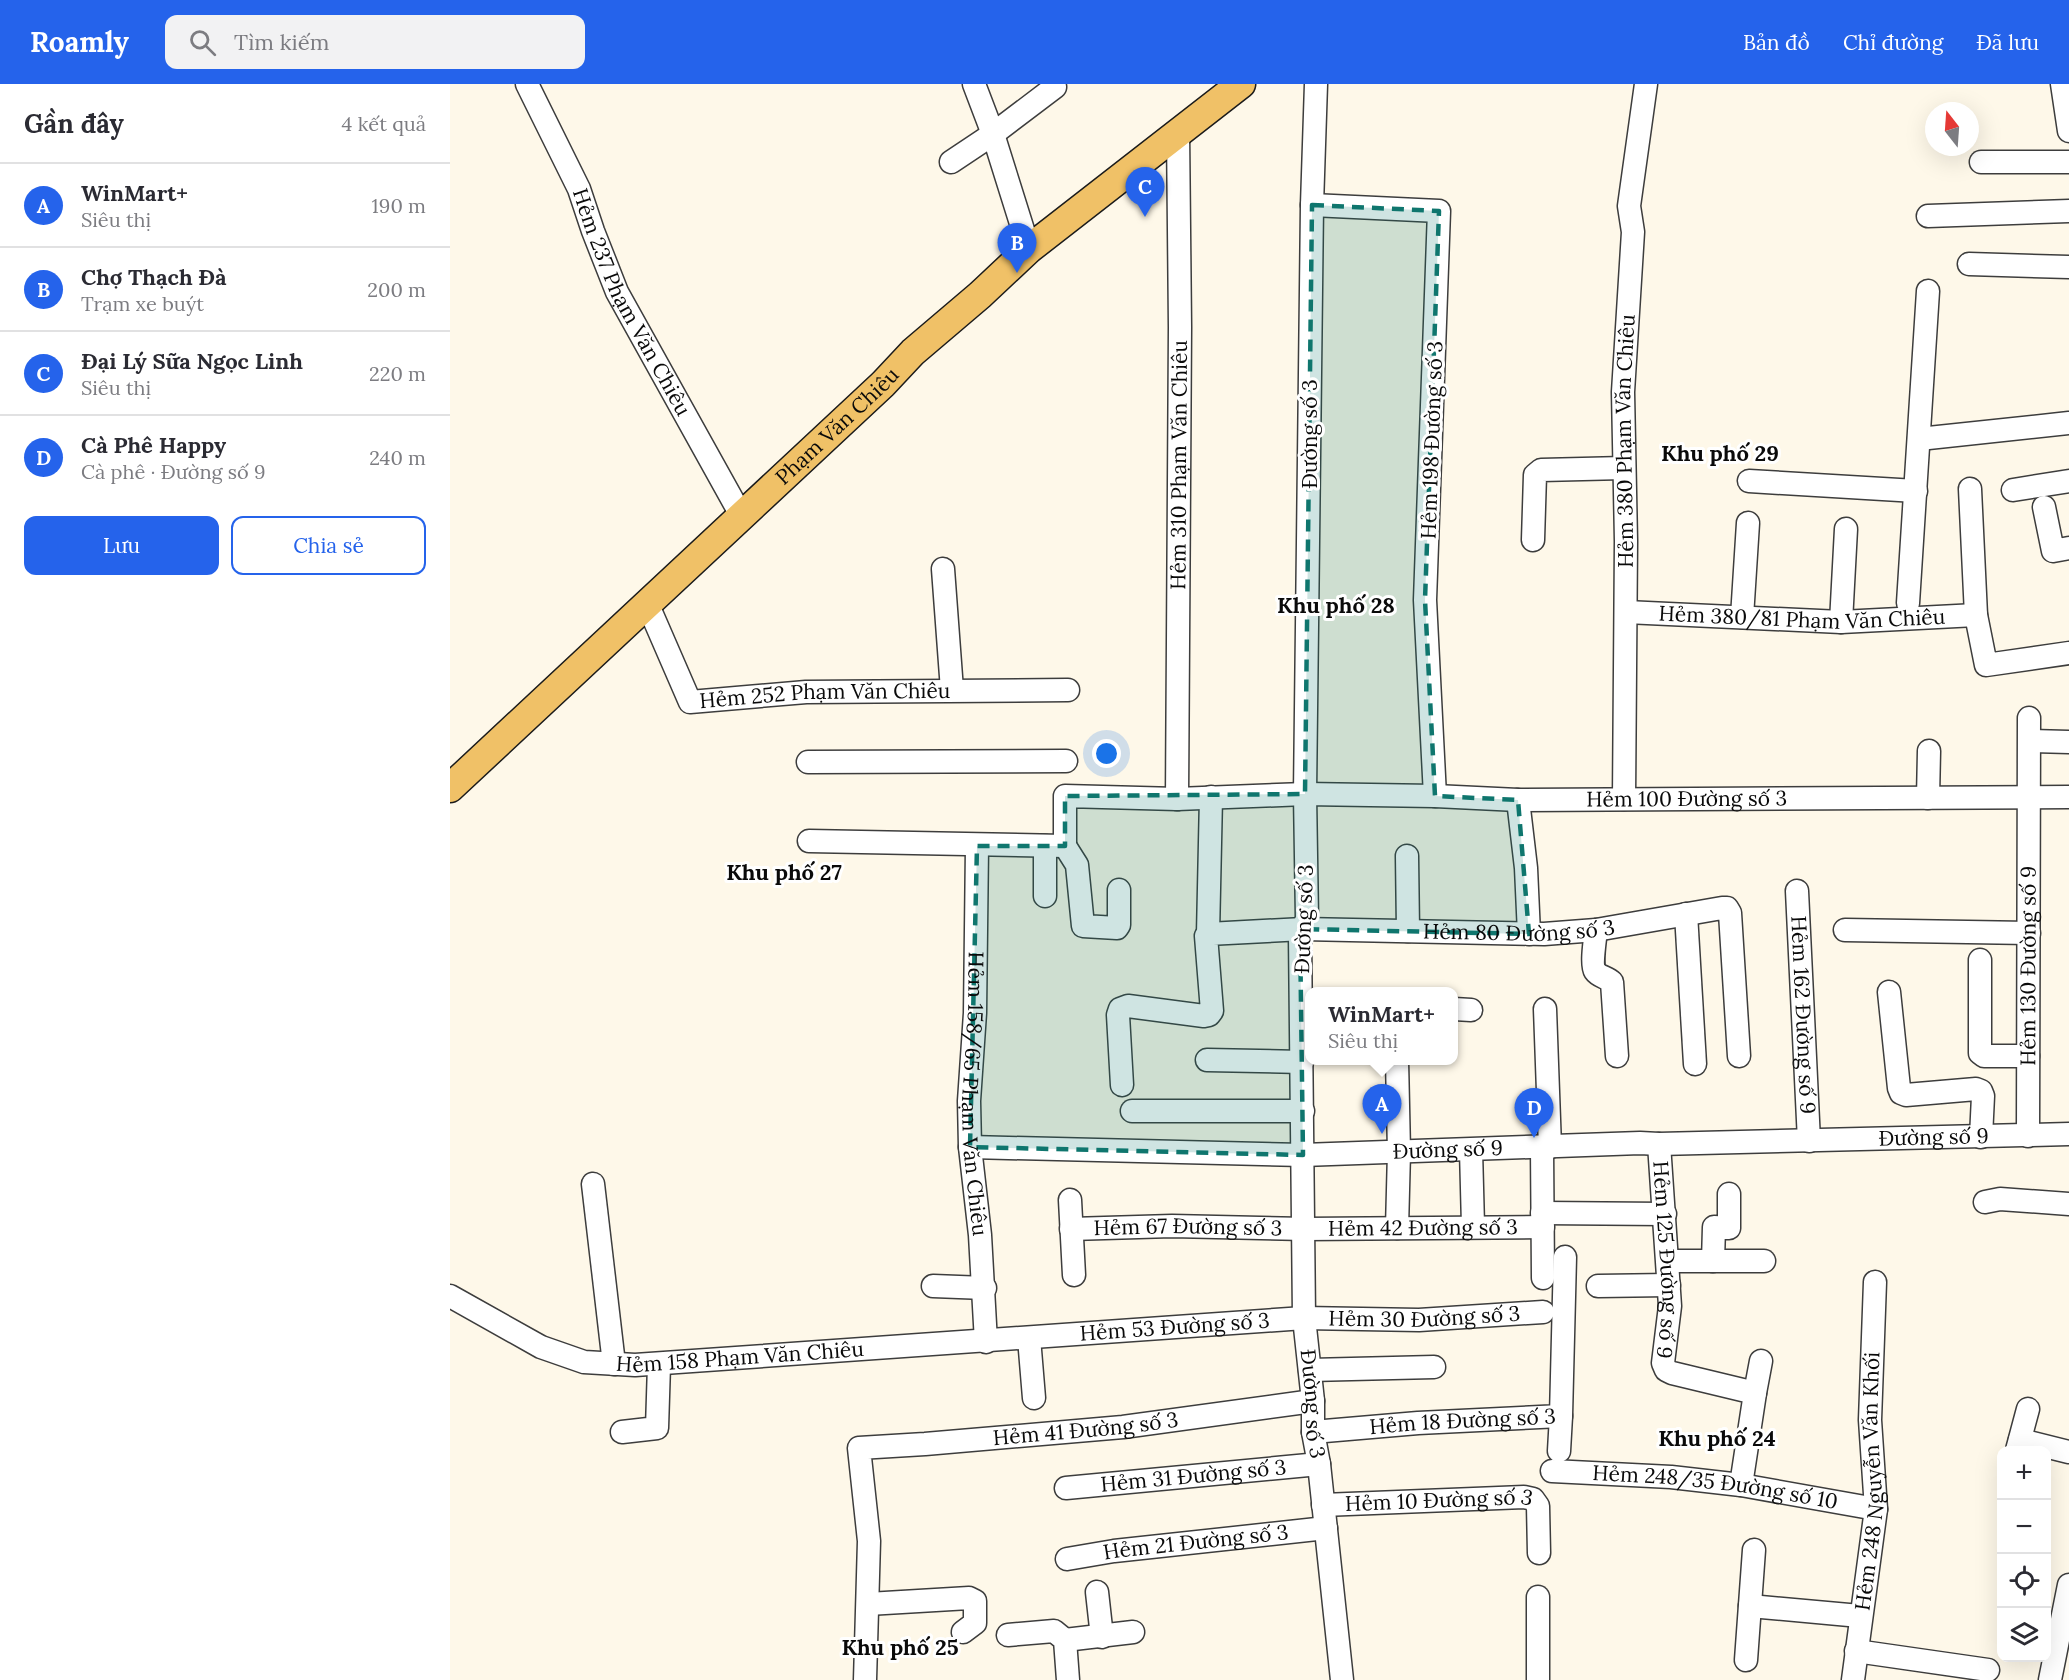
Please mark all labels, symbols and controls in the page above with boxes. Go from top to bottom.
search box [165,15,585,69]
text: Roamly [30,24,129,60]
icon: search [186,26,219,59]
text: Tìm kiếm [234,28,329,56]
text: Bản đồ [1743,29,1810,56]
text: Chỉ đường [1843,29,1943,56]
text: Đã lưu [1976,29,2039,56]
north arrow [1925,102,1979,156]
text: Gần đây [24,107,124,140]
text: 4 kết quả [342,111,426,136]
pin: C [1126,168,1164,217]
text: WinMart+ [81,179,188,207]
street label: Hẻm 237 Phạm Văn Chiêu [567,185,697,420]
text: A [37,193,50,218]
text: 190 m [372,193,426,218]
text: Siêu thị [81,207,151,232]
pin: B [998,224,1036,273]
text: Chợ Thạch Đà [81,263,226,291]
text: B [37,277,50,302]
text: 200 m [367,277,426,302]
text: Trạm xe buýt [81,291,204,316]
street label: Hẻm 380 Phạm Văn Chiêu [1609,313,1641,568]
street label: Hẻm 310 Phạm Văn Chiêu [1164,340,1193,590]
street label: Hẻm 198 Đường số 3 [1415,340,1448,540]
text: Đại Lý Sữa Ngọc Linh [81,347,303,375]
text: C [37,361,50,386]
text: 220 m [369,361,426,386]
street label: Phạm Văn Chiêu [770,362,905,490]
text: Siêu thị [81,375,151,400]
street label: Đường số 3 [1296,379,1323,489]
text: Cà Phê Happy [81,431,226,459]
district label: Khu phố 29 [1661,439,1779,467]
text: D [36,445,51,470]
text: 240 m [369,445,426,470]
text: Cà phê · Đường số 9 [81,459,266,484]
button: Lưu [24,516,219,575]
button: Chia sẻ [231,516,426,575]
district label: Khu phố 28 [1277,591,1395,619]
street label: Hẻm 380/81 Phạm Văn Chiêu [1658,600,1946,635]
street label: Hẻm 252 Phạm Văn Chiêu [698,677,950,714]
your location [1092,739,1121,768]
street label: Hẻm 100 Đường số 3 [1586,785,1787,813]
district label: Khu phố 27 [726,858,842,886]
street label: Đường số 3 [1288,864,1319,974]
street label: Hẻm 130 Đường số 9 [2014,866,2042,1066]
street label: Hẻm 80 Đường số 3 [1423,913,1617,947]
street label: Hẻm 162 Đường số 9 [1785,915,1822,1115]
street label: Hẻm 158/65 Phạm Văn Chiêu [956,951,994,1237]
popup [1305,987,1458,1065]
text: WinMart+ [1328,1000,1435,1028]
text: Siêu thị [1328,1028,1398,1053]
pin: A [1362,1084,1402,1134]
pin: D [1514,1088,1554,1138]
street label: Đường số 9 [1878,1122,1989,1152]
street label: Đường số 9 [1392,1134,1503,1165]
street label: Hẻm 125 Đường số 9 [1647,1160,1684,1360]
street label: Hẻm 67 Đường số 3 [1093,1212,1283,1241]
street label: Hẻm 42 Đường số 3 [1328,1213,1518,1242]
street label: Hẻm 30 Đường số 3 [1328,1300,1521,1333]
street label: Hẻm 53 Đường số 3 [1079,1306,1271,1347]
street label: Hẻm 158 Phạm Văn Chiêu [615,1335,865,1378]
street label: Đường số 3 [1294,1348,1332,1461]
street label: Hẻm 248 Nguyễn Văn Khối [1848,1351,1890,1612]
street label: Hẻm 18 Đường số 3 [1368,1402,1556,1440]
street label: Hẻm 41 Đường số 3 [992,1406,1180,1451]
district label: Khu phố 24 [1658,1424,1776,1452]
map controls [1997,1446,2051,1662]
button: + [1997,1446,2051,1500]
street label: Hẻm 31 Đường số 3 [1099,1453,1288,1498]
street label: Hẻm 248/35 Đường số 10 [1592,1459,1840,1515]
street label: Hẻm 10 Đường số 3 [1344,1483,1536,1517]
button: − [1997,1500,2051,1554]
street label: Hẻm 21 Đường số 3 [1101,1518,1290,1566]
button: locate [1997,1554,2051,1608]
button: layers [1997,1608,2051,1662]
district label: Khu phố 25 [841,1633,959,1661]

